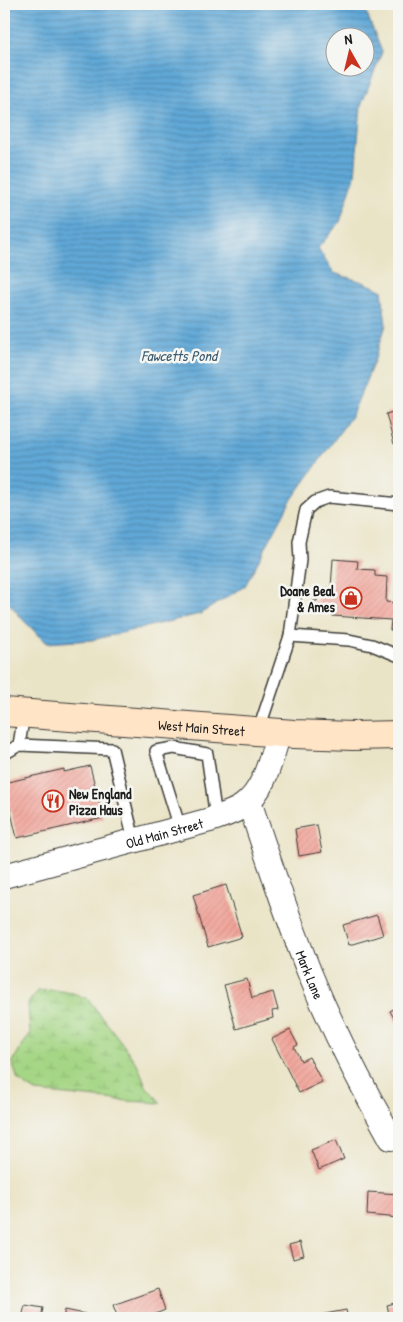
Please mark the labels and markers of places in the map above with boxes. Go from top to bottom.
place label: Doane Beal & Ames [280,581,336,616]
shop icon: Doane Beal & Ames [339,586,363,610]
place label: New England Pizza Haus [69,784,132,819]
restaurant icon: New England Pizza Haus [41,789,65,813]

